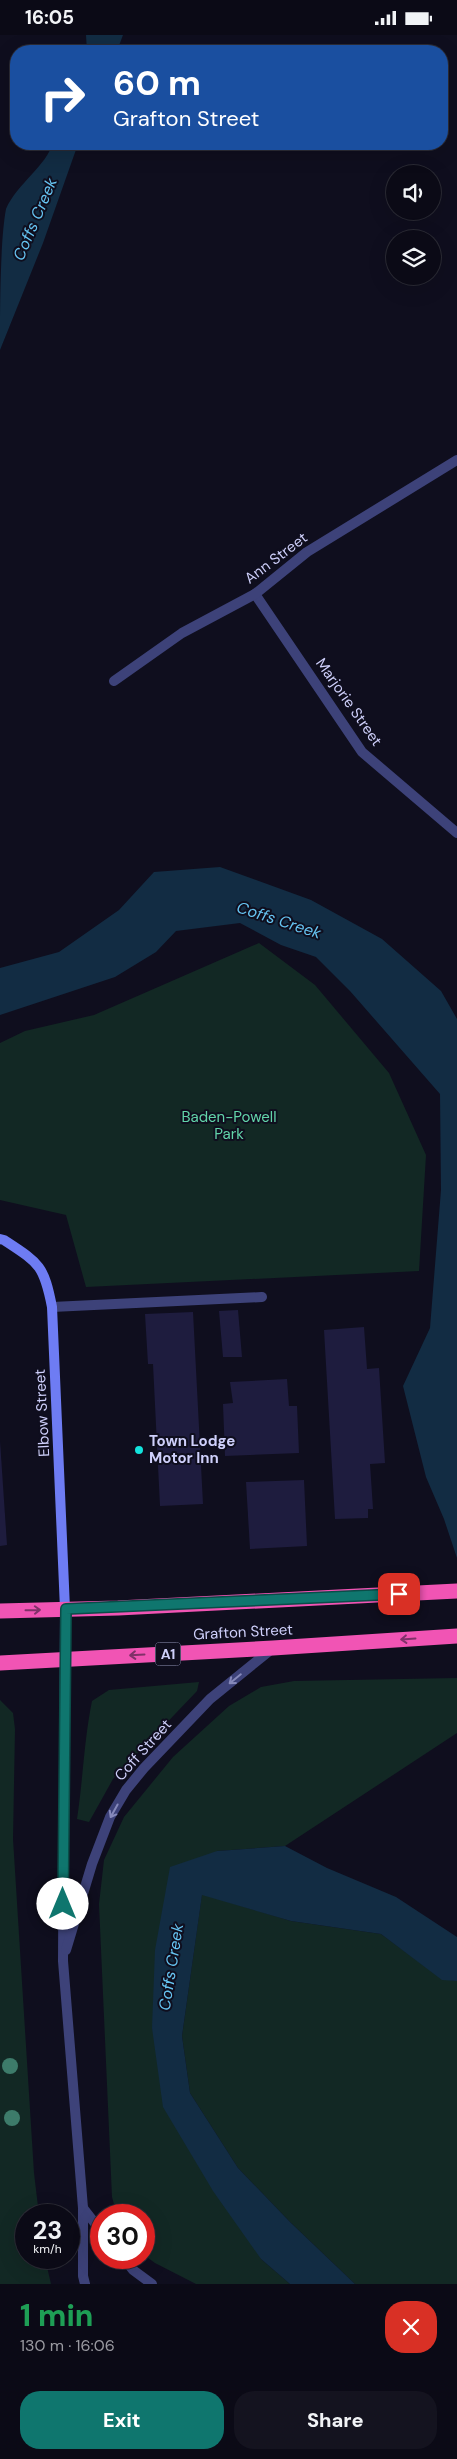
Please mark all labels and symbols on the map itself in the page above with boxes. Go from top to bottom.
water label: Coffs Creek [8,174,62,264]
street label: Ann Street [241,528,312,588]
street label: Marjorie Street [311,654,387,750]
water label: Coffs Creek [234,896,325,944]
park label: Baden-Powell Park [181,1107,277,1144]
street label: Elbow Street [30,1369,54,1457]
place label: Town Lodge Motor Inn [149,1431,235,1468]
marker: Town Lodge Motor Inn [133,1444,145,1456]
pin [378,1573,420,1615]
one-way arrow [24,1605,40,1615]
street label: Grafton Street [193,1619,294,1645]
one-way arrow [401,1634,417,1644]
road number: A1 [156,1643,180,1665]
one-way arrow [129,1651,145,1660]
one-way arrow [229,1674,242,1685]
street label: Coff Street [110,1715,176,1785]
one-way arrow [108,1803,118,1818]
position arrow [36,1877,88,1929]
water label: Coffs Creek [154,1921,188,2012]
speed limit sign: 30 [90,2204,155,2269]

